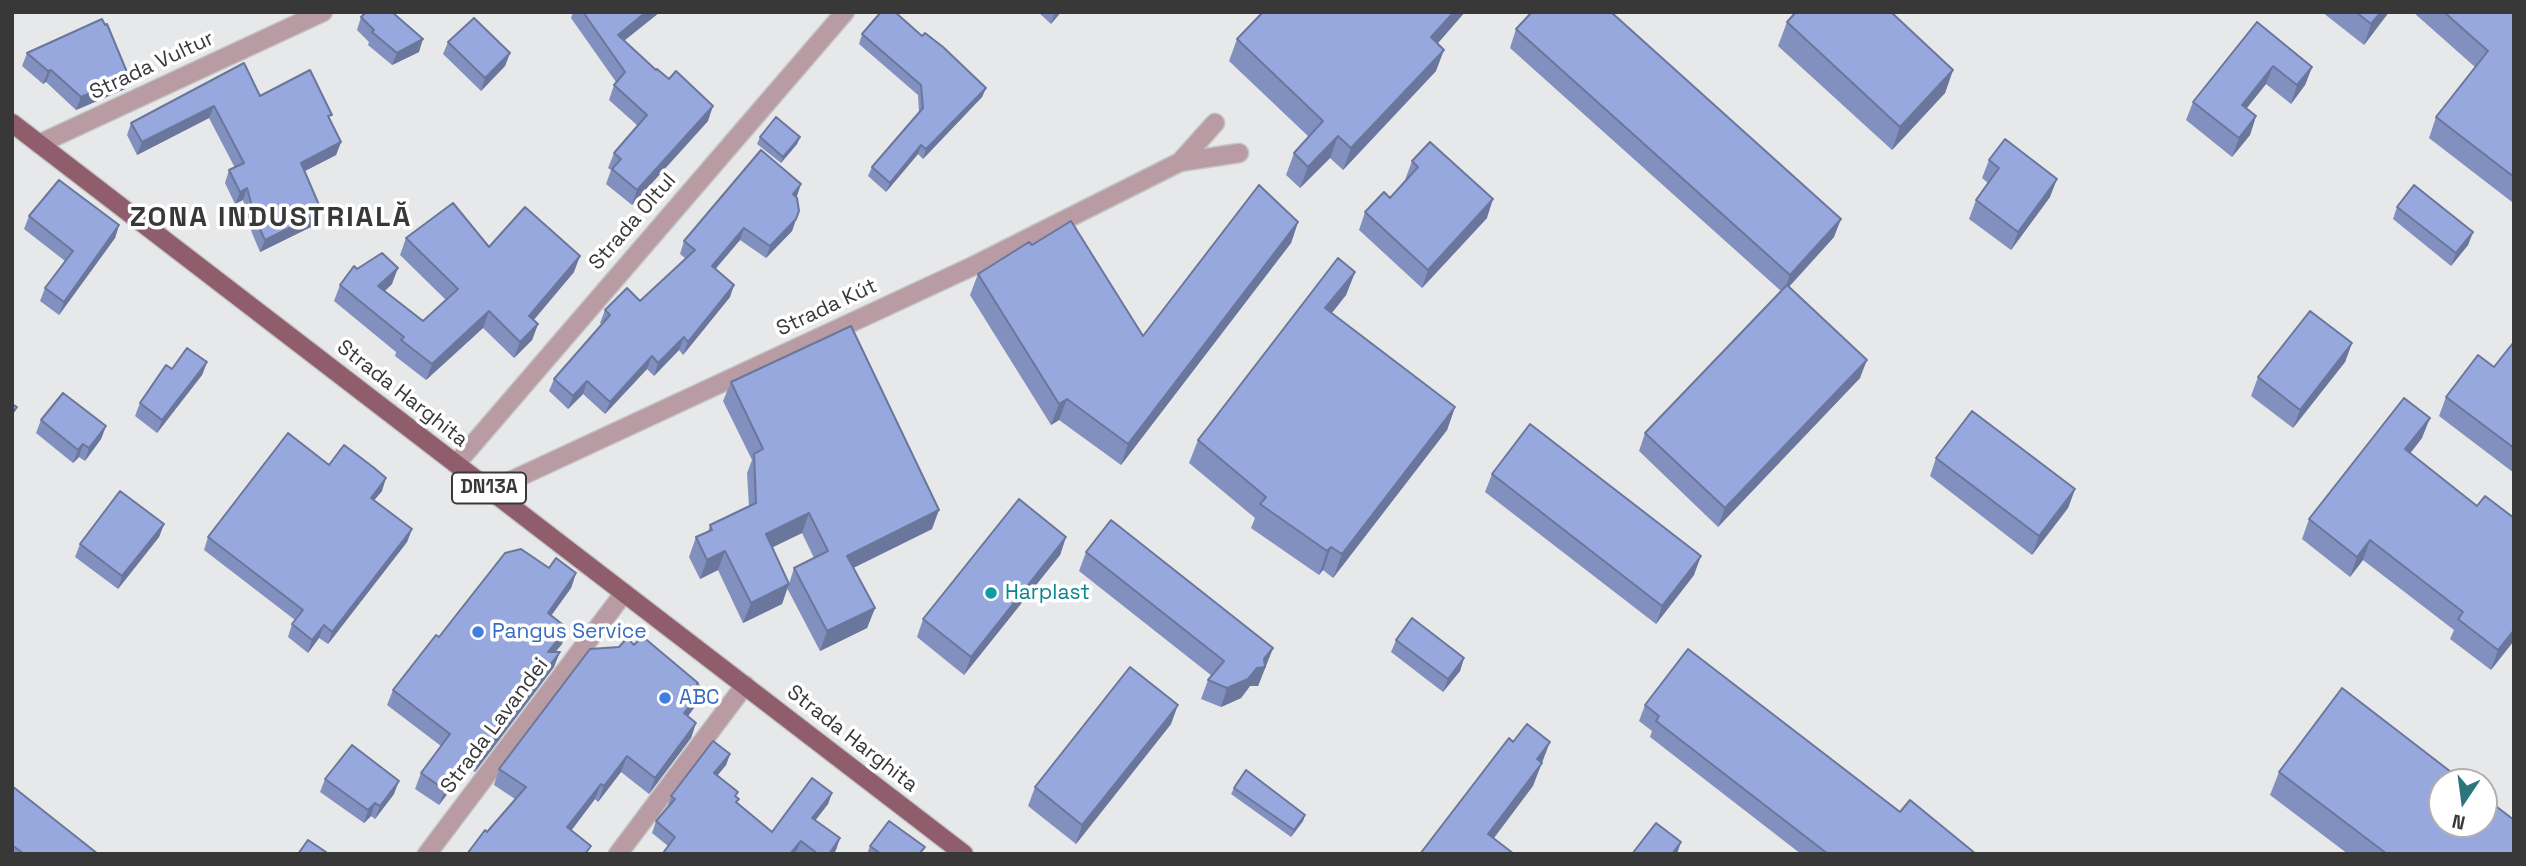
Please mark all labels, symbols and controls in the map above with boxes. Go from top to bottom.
street label: Strada Vultur [86,26,218,106]
street label: Strada Oltul [584,169,682,275]
district label: ZONA INDUSTRIALĂ [132,201,410,235]
street label: Strada Kút [773,274,881,342]
street label: Strada Harghita [331,335,473,453]
road number: DN13A [452,472,526,503]
place label: Harplast [1005,580,1090,606]
marker: Harplast [983,585,999,601]
place label: Pangus Service [492,619,647,645]
marker: Pangus Service [470,624,486,640]
street label: Strada Lavandei [436,653,554,799]
street label: Strada Harghita [781,680,923,798]
place label: ABC [679,685,720,711]
marker: ABC [657,690,673,706]
north arrow [2428,768,2498,838]
text: N [2450,808,2468,836]

